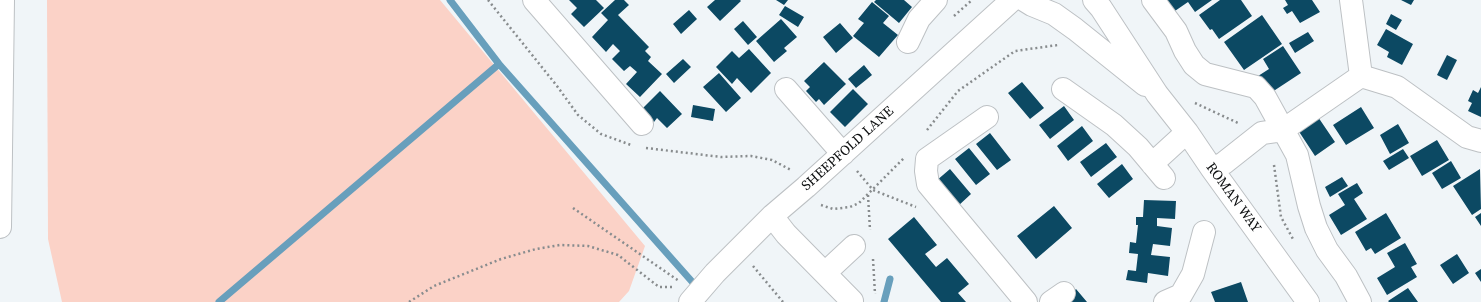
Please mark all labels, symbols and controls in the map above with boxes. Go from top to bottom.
street label: SHEEPFOLD LANE [799,103,897,195]
street label: ROMAN WAY [1202,160,1264,236]

